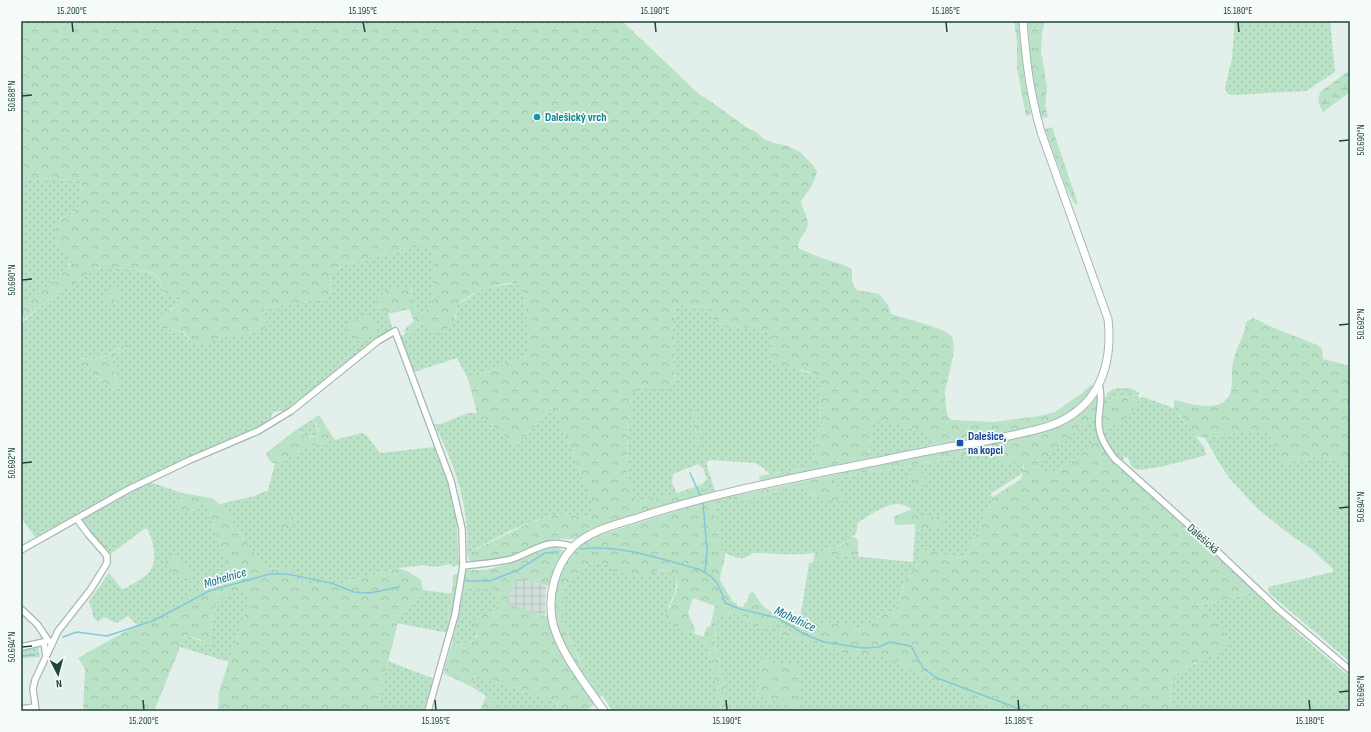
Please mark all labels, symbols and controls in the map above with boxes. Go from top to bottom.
text: 15.200°E [57,5,87,17]
text: 15.195°E [349,5,377,17]
text: 15.190°E [641,5,669,17]
text: 15.185°E [932,5,960,17]
text: 15.180°E [1224,5,1252,17]
text: 50.688°N [6,81,18,111]
place label: Dalešický vrch [545,110,607,125]
marker: Dalešický vrch [532,112,542,122]
text: 50.690°N [1355,124,1367,156]
text: 50.690°N [6,264,18,296]
text: 50.692°N [1355,309,1367,339]
place label: Dalešice, na kopci [968,429,1007,458]
marker: Dalešice, na kopci [955,438,965,448]
text: 50.692°N [6,448,18,478]
text: 50.694°N [1355,492,1367,522]
street label: Dalešická [1184,521,1222,558]
water label: Mohelnice [202,564,248,592]
water label: Mohelnice [772,603,818,635]
text: 50.694°N [6,632,18,662]
north arrow [38,654,78,694]
text: 50.696°N [1355,675,1367,707]
text: N [55,677,63,690]
text: 15.200°E [129,715,159,727]
text: 15.195°E [422,715,450,727]
text: 15.190°E [713,715,741,727]
text: 15.185°E [1005,715,1033,727]
text: 15.180°E [1296,715,1324,727]

